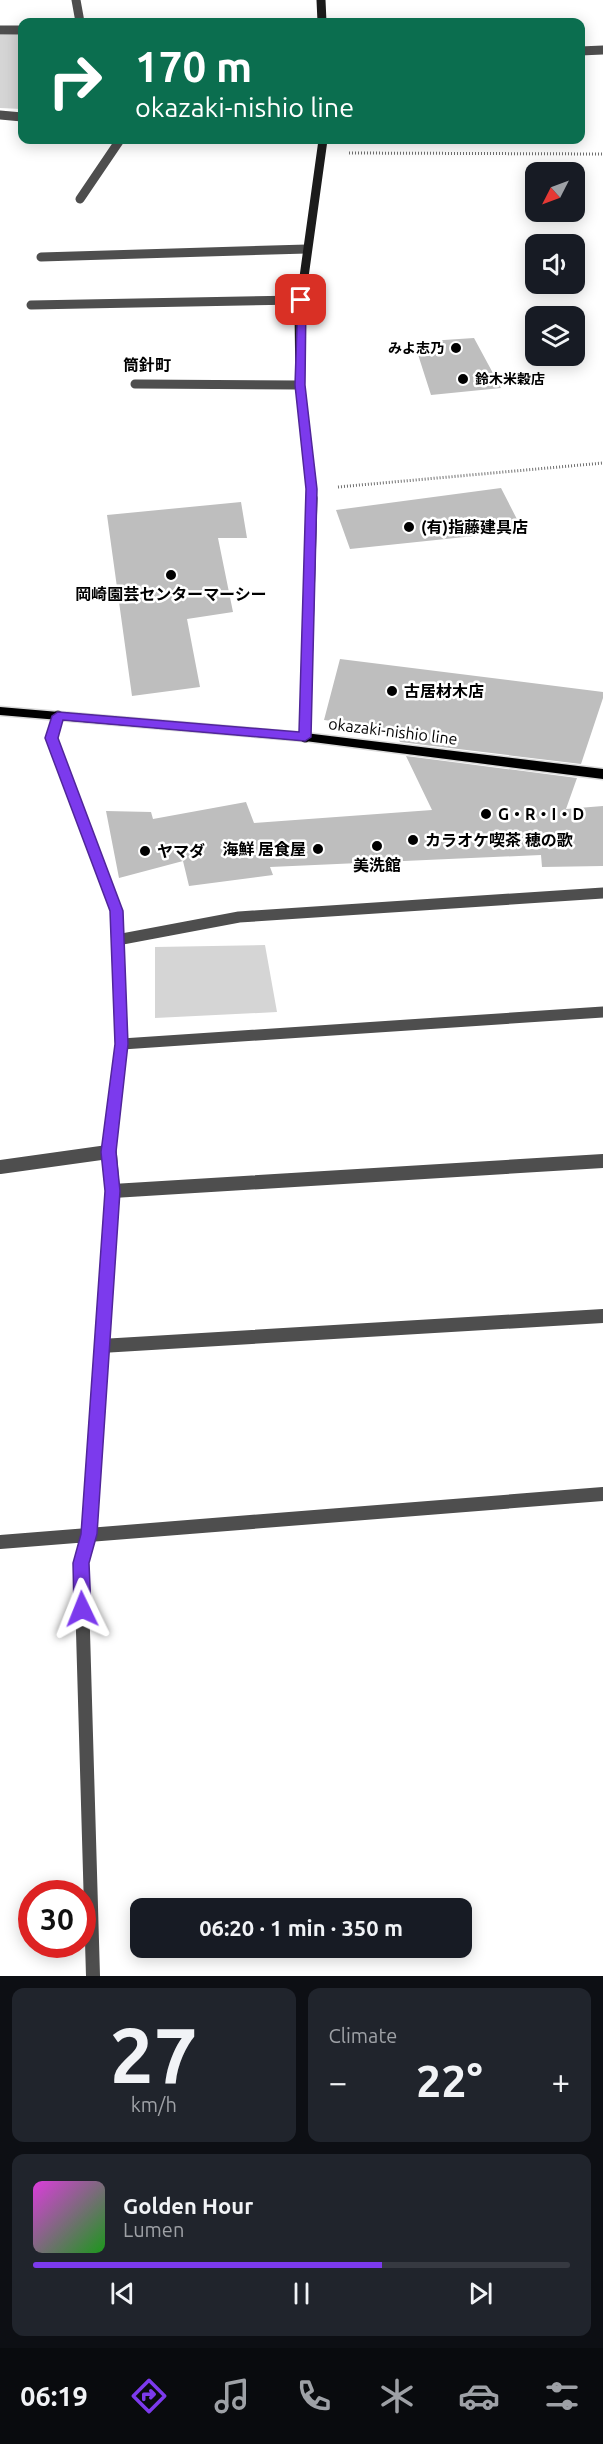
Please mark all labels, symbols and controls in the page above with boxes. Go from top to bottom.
icon: right [36,42,114,120]
text: 170 m [135,43,252,90]
text: okazaki-nishio line [135,92,354,122]
north arrow [525,162,585,222]
map controls [525,162,585,366]
button: sound [525,234,585,294]
pin [275,274,326,325]
icon: arrive [284,283,317,316]
button: layers [525,306,585,366]
place label: みよ志乃 [388,340,444,356]
marker: みよ志乃 [449,341,463,355]
district label: 筒針町 [123,356,171,374]
place label: 鈴木米穀店 [475,371,545,387]
marker: 鈴木米穀店 [456,372,470,386]
place label: (有)指藤建具店 [421,518,528,537]
marker: (有)指藤建具店 [402,520,416,534]
marker: 岡崎園芸センターマーシー [164,568,178,582]
place label: 岡崎園芸センターマーシー [75,585,267,603]
place label: 古居材木店 [404,682,484,700]
marker: 古居材木店 [385,684,399,698]
street label: okazaki-nishio line [327,714,459,748]
place label: G・R・I・D [498,805,584,823]
marker: G・R・I・D [479,807,493,821]
place label: カラオケ喫茶 穂の歌 [425,831,573,849]
marker: カラオケ喫茶 穂の歌 [406,833,420,847]
marker: 美洗館 [370,839,384,853]
place label: 海鮮 居食屋 [222,840,306,858]
place label: ヤマダ [157,842,205,860]
marker: 海鮮 居食屋 [311,842,325,856]
marker: ヤマダ [138,844,152,858]
place label: 美洗館 [353,856,401,874]
position arrow [50,1577,114,1641]
speed limit sign: 30 [18,1880,96,1958]
text: 06:20 · 1 min · 350 m [199,1915,403,1940]
text: 27 [110,2010,198,2098]
text: Climate [329,2024,397,2047]
text: 22° [416,2055,483,2106]
text: − [329,2063,347,2100]
text: + [551,2063,570,2100]
text: km/h [131,2093,177,2116]
text: Golden Hour [123,2193,253,2218]
text: Lumen [123,2218,184,2241]
icon: previous [106,2277,139,2310]
icon: pause [285,2277,318,2310]
icon: next [464,2277,497,2310]
icon: directions [128,2375,170,2417]
icon: music [211,2375,253,2417]
icon: phone [293,2375,335,2417]
icon: climate [376,2375,418,2417]
icon: car [458,2375,500,2417]
icon: filters [541,2375,583,2417]
text: 06:19 [20,2381,88,2411]

